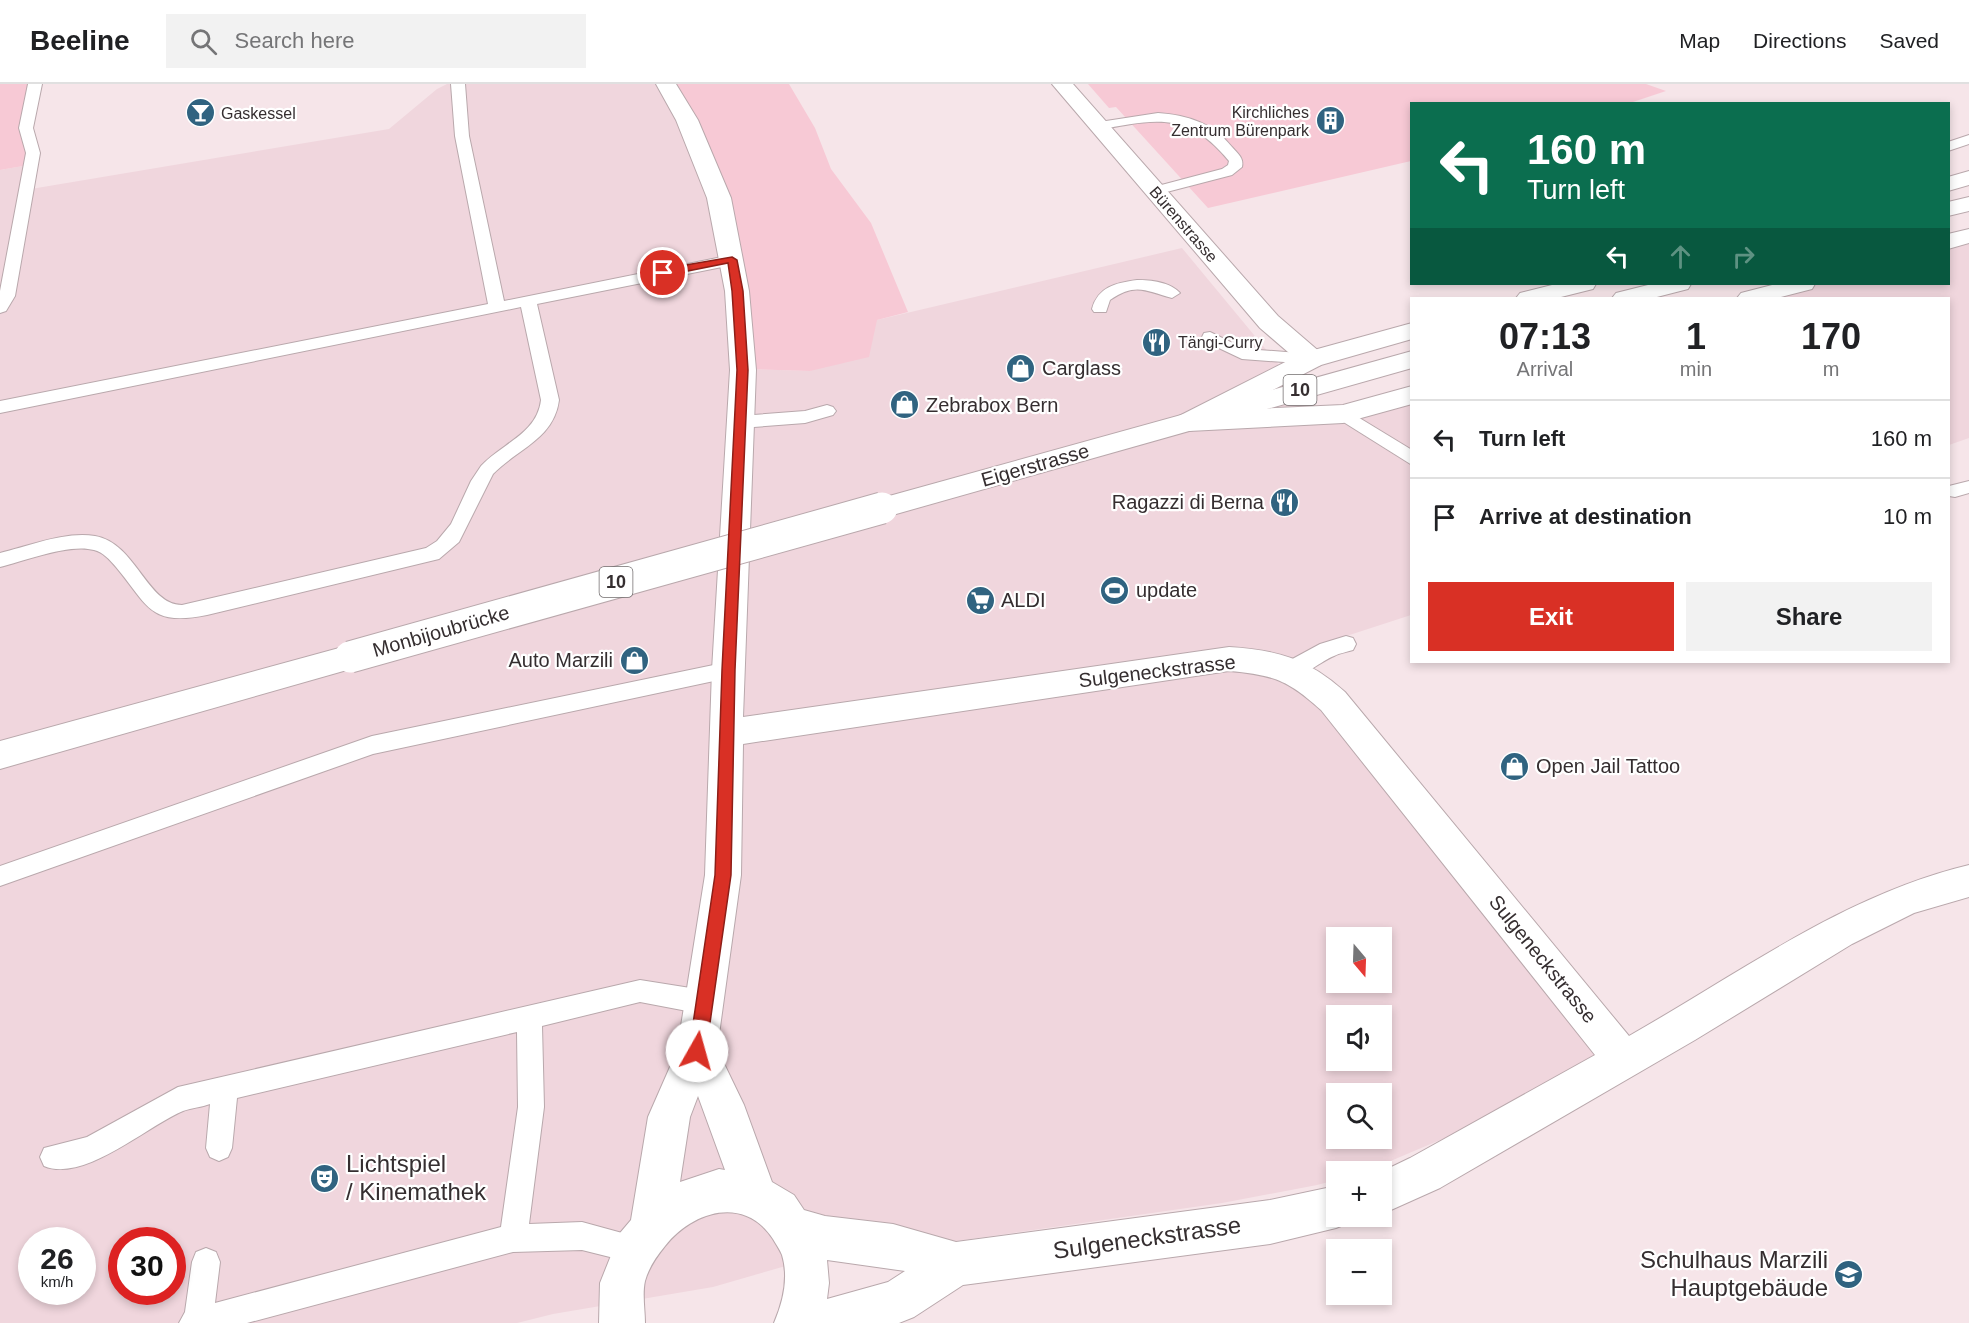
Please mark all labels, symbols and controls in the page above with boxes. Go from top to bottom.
search box [166,14,586,68]
text: Beeline [30,25,130,56]
icon: search [187,25,220,58]
text: Search here [235,28,354,53]
text: Map [1679,29,1720,52]
text: Directions [1753,29,1846,52]
text: Saved [1879,29,1939,52]
bar icon: Gaskessel [184,97,216,129]
place label: Kirchliches Zentrum Bürenpark [1171,104,1310,139]
place label: Gaskessel [221,105,296,122]
building icon: Kirchliches Zentrum Bürenpark [1314,105,1346,137]
icon: left [1428,126,1506,204]
text: 160 m [1527,126,1646,173]
text: Turn left [1527,175,1625,205]
street label: Bürenstrasse [1146,183,1221,266]
icon: left [1601,240,1634,273]
icon: ahead [1664,240,1697,273]
icon: right [1727,240,1760,273]
pin [637,247,688,298]
icon: arrive [646,256,679,289]
text: 07:13 [1499,316,1591,357]
text: 1 [1686,316,1706,357]
text: 170 [1801,316,1861,357]
restaurant icon: Tängi-Curry [1141,326,1173,358]
place label: Tängi-Curry [1178,334,1262,351]
shop icon: Carglass [1005,352,1037,384]
place label: Carglass [1042,357,1121,379]
text: Arrival [1517,358,1573,380]
text: min [1680,358,1712,380]
text: m [1823,358,1839,380]
road number: 10 [1284,375,1316,405]
shop icon: Zebrabox Bern [889,389,921,421]
place label: Zebrabox Bern [926,394,1058,416]
icon: left [1428,423,1461,456]
text: Turn left [1479,426,1565,451]
text: 160 m [1871,426,1932,451]
street label: Eigerstrasse [979,439,1091,491]
restaurant icon: Ragazzi di Berna [1269,486,1301,518]
place label: Ragazzi di Berna [1112,491,1265,513]
icon: arrive [1428,501,1461,534]
text: Arrive at destination [1479,504,1692,529]
text: 10 m [1883,504,1932,529]
road number: 10 [600,567,632,597]
sports icon: update [1099,574,1131,606]
place label: update [1136,579,1197,601]
button: Exit [1428,582,1674,651]
button: Share [1686,582,1932,651]
supermarket icon: ALDI [964,584,996,616]
place label: ALDI [1001,589,1045,611]
street label: Monbijoubrücke [370,601,512,661]
shop icon: Auto Marzili [618,644,650,676]
place label: Auto Marzili [509,649,613,671]
street label: Sulgeneckstrasse [1077,650,1237,692]
shop icon: Open Jail Tattoo [1499,750,1531,782]
place label: Open Jail Tattoo [1536,755,1680,777]
street label: Sulgeneckstrasse [1485,891,1601,1027]
north arrow [1326,927,1392,993]
map controls [1326,927,1392,1305]
button: sound [1326,1005,1392,1071]
position arrow [665,1019,729,1083]
button: search [1326,1083,1392,1149]
place label: Lichtspiel / Kinemathek [346,1150,487,1205]
button: + [1326,1161,1392,1227]
theatre icon: Lichtspiel / Kinemathek [309,1162,341,1194]
street label: Sulgeneckstrasse [1051,1211,1243,1264]
speed limit sign: 30 [108,1227,186,1305]
button: − [1326,1239,1392,1305]
text: 26 [40,1242,74,1275]
place label: Schulhaus Marzili Hauptgebäude [1640,1246,1828,1301]
school or university icon: Schulhaus Marzili Hauptgebäude [1833,1258,1865,1290]
text: km/h [41,1273,73,1290]

